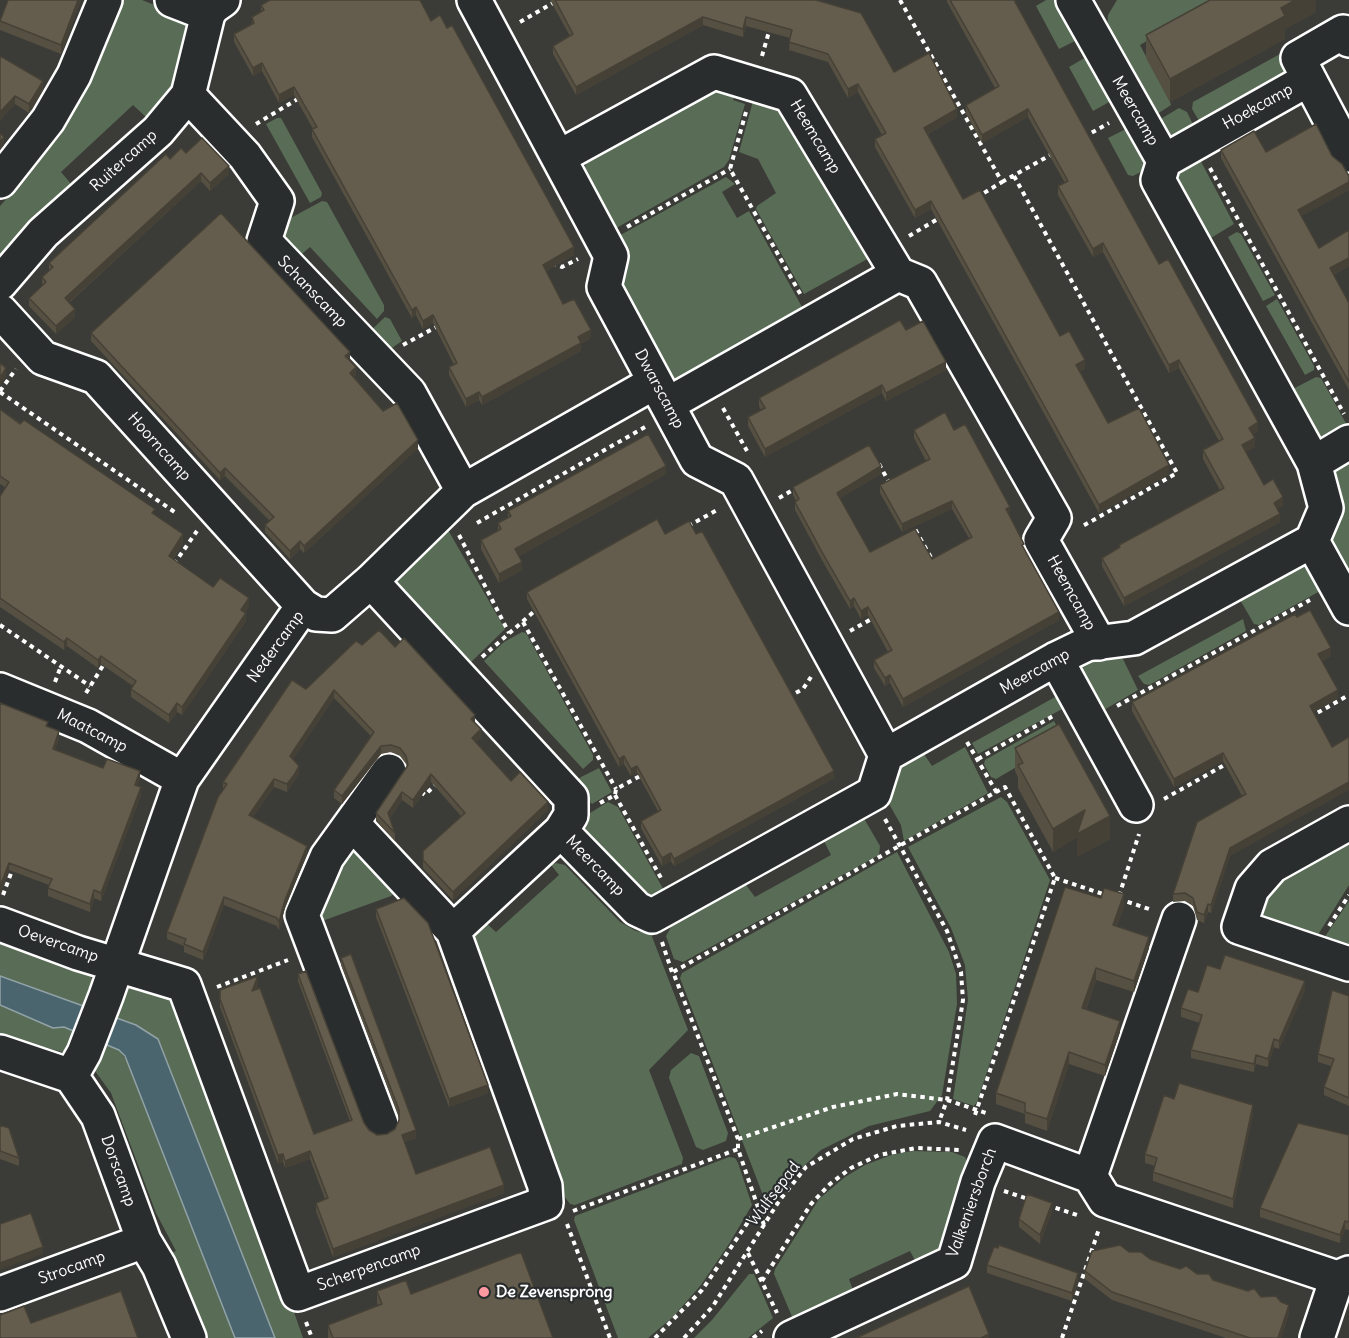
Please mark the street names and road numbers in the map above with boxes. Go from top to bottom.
street label: Meercamp [1107,73,1163,149]
street label: Hoekcamp [1219,80,1297,134]
street label: Heemcamp [785,97,845,177]
street label: Ruitercamp [87,126,161,196]
street label: Schanscamp [273,252,351,332]
street label: Dwarscamp [630,346,688,432]
street label: Hoorncamp [123,409,195,485]
street label: Heemcamp [1042,552,1100,634]
street label: Nedercamp [243,607,309,687]
street label: Meercamp [997,645,1073,699]
street label: Maatcamp [53,705,131,757]
street label: Meercamp [561,832,629,900]
street label: Oevercamp [15,921,101,967]
street label: Dorscamp [96,1133,140,1209]
street label: Valkeniersborch [943,1145,1001,1261]
street label: Wulfsepad [744,1158,804,1230]
street label: Scherpencamp [315,1240,423,1296]
street label: Strocamp [36,1247,108,1289]

